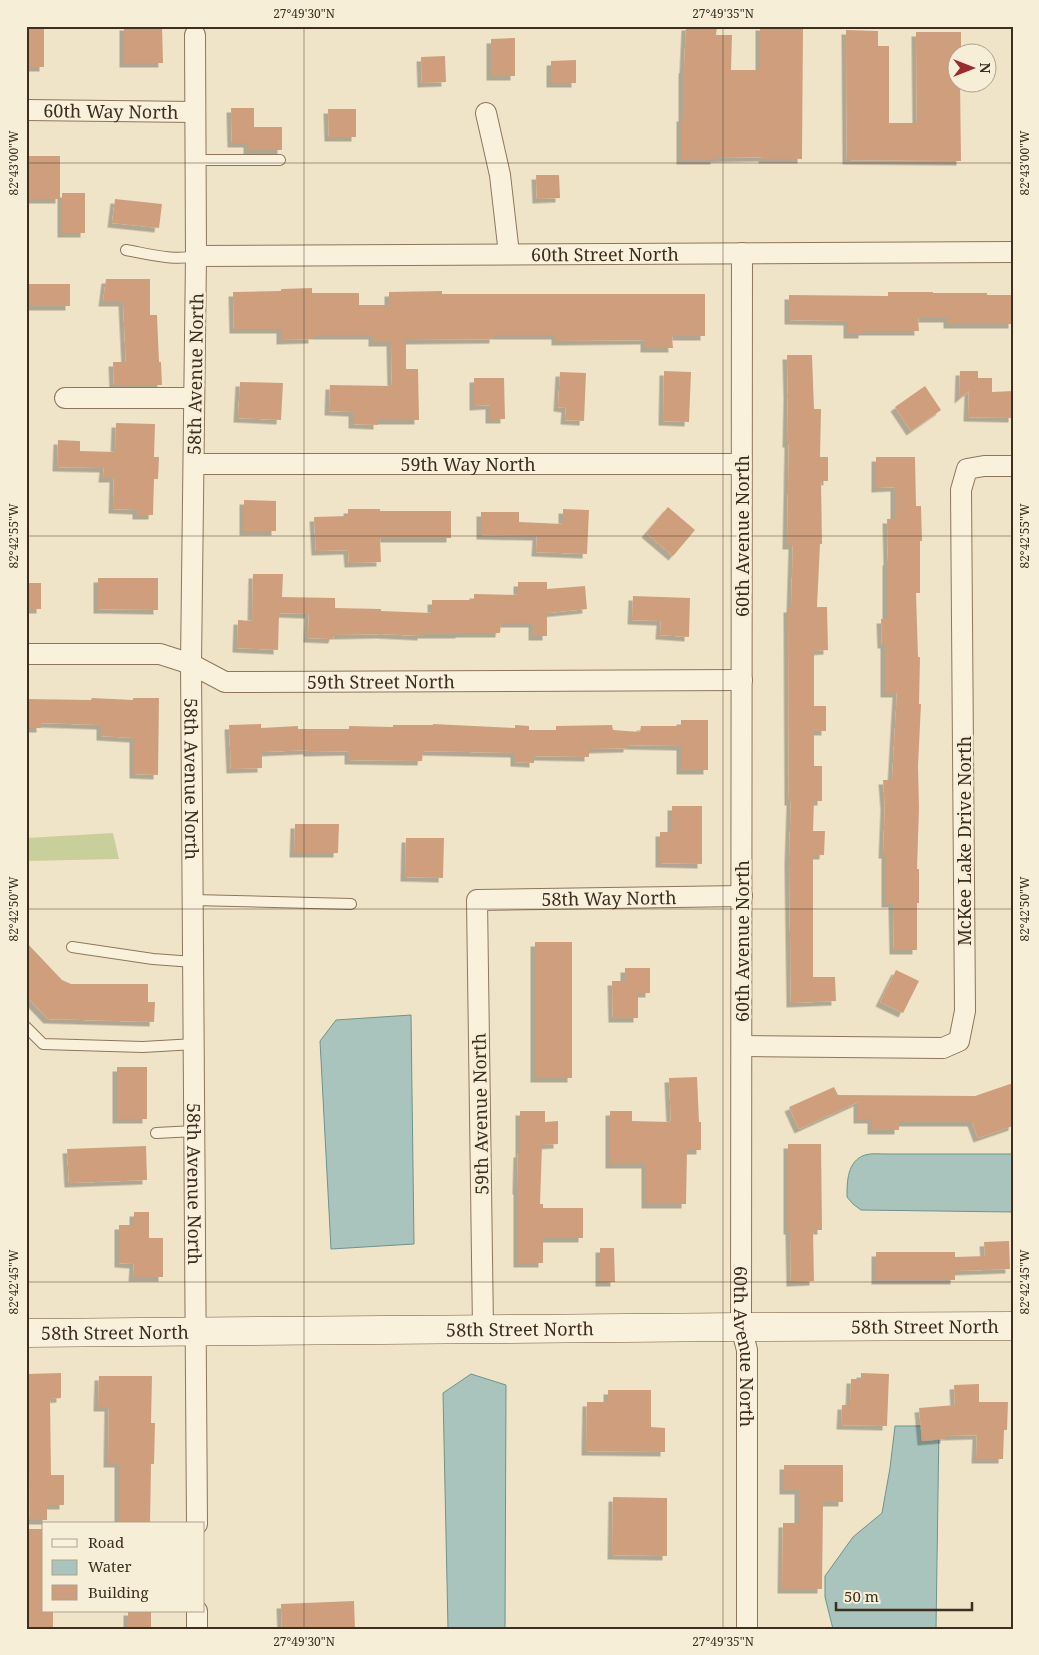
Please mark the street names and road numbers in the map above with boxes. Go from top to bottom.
street label: 60th Way North [43,98,179,124]
street label: 60th Street North [531,242,679,266]
street label: 58th Avenue North [182,293,208,455]
street label: 59th Way North [400,452,536,476]
street label: 60th Avenue North [730,455,754,617]
street label: 59th Street North [307,669,455,694]
street label: 58th Avenue North [179,698,204,860]
street label: McKee Lake Drive North [952,736,976,946]
street label: 60th Avenue North [730,860,754,1022]
street label: 58th Way North [541,885,677,911]
street label: 59th Avenue North [467,1033,493,1195]
street label: 58th Avenue North [182,1103,207,1265]
street label: 60th Avenue North [729,1266,759,1427]
street label: 58th Street North [851,1314,999,1339]
street label: 58th Street North [446,1316,594,1341]
street label: 58th Street North [41,1320,189,1345]

